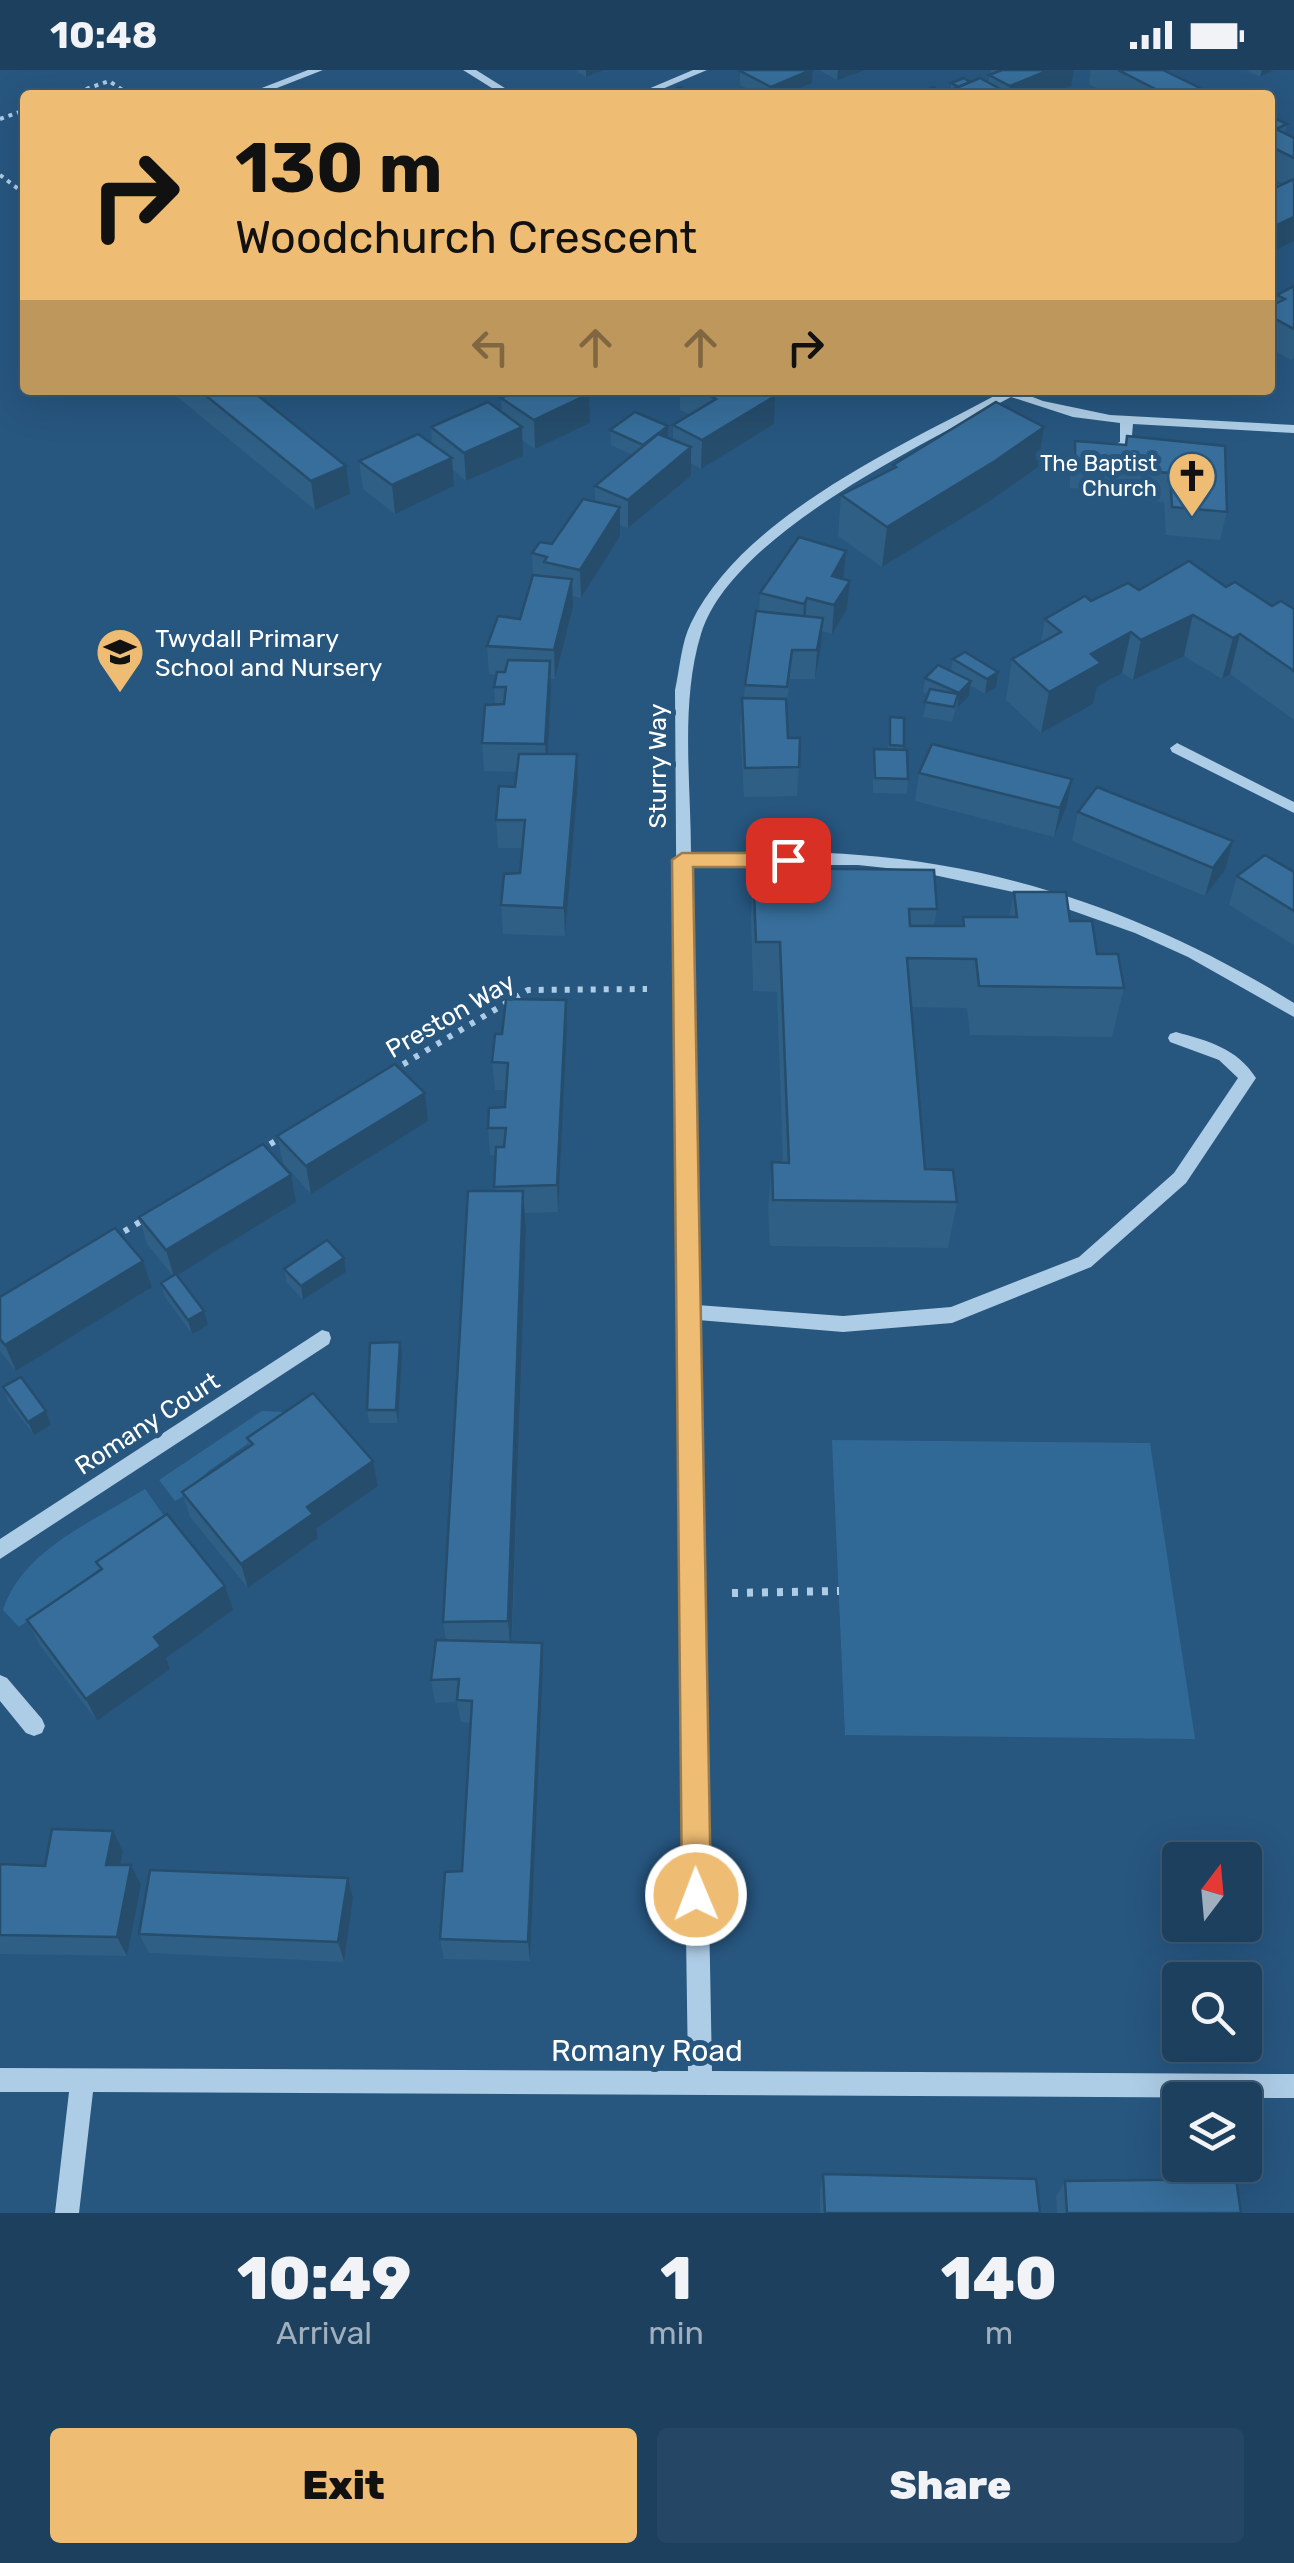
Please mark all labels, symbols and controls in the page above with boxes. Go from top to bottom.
text: 10:48 [50,12,158,58]
text: 130 m [235,127,443,210]
icon: right [70,130,200,260]
text: Woodchurch Crescent [235,211,697,264]
icon: left [463,320,518,375]
icon: ahead [568,320,623,375]
icon: ahead [673,320,728,375]
icon: right [778,320,833,375]
place label: The Baptist Church [1040,450,1157,502]
church icon: The Baptist Church [1166,450,1218,518]
place label: Twydall Primary School and Nursery [155,624,383,682]
school or university icon: Twydall Primary School and Nursery [94,626,146,694]
street label: Sturry Way [643,703,672,829]
pin [746,818,831,903]
icon: arrive [761,833,816,888]
street label: Preston Way [381,967,520,1064]
street label: Romany Court [70,1366,225,1481]
north arrow [1162,1842,1262,1942]
map controls [1162,1842,1262,2182]
position arrow [644,1843,748,1947]
button: search [1162,1962,1262,2062]
street label: Romany Road [551,2033,743,2069]
button: layers [1162,2082,1262,2182]
text: 10:49 [237,2243,411,2314]
text: 1 [660,2243,692,2314]
text: 140 [941,2243,1057,2314]
text: Arrival [276,2314,372,2352]
text: min [648,2314,704,2352]
text: m [985,2314,1013,2352]
button: Exit [50,2428,637,2543]
button: Share [657,2428,1244,2543]

